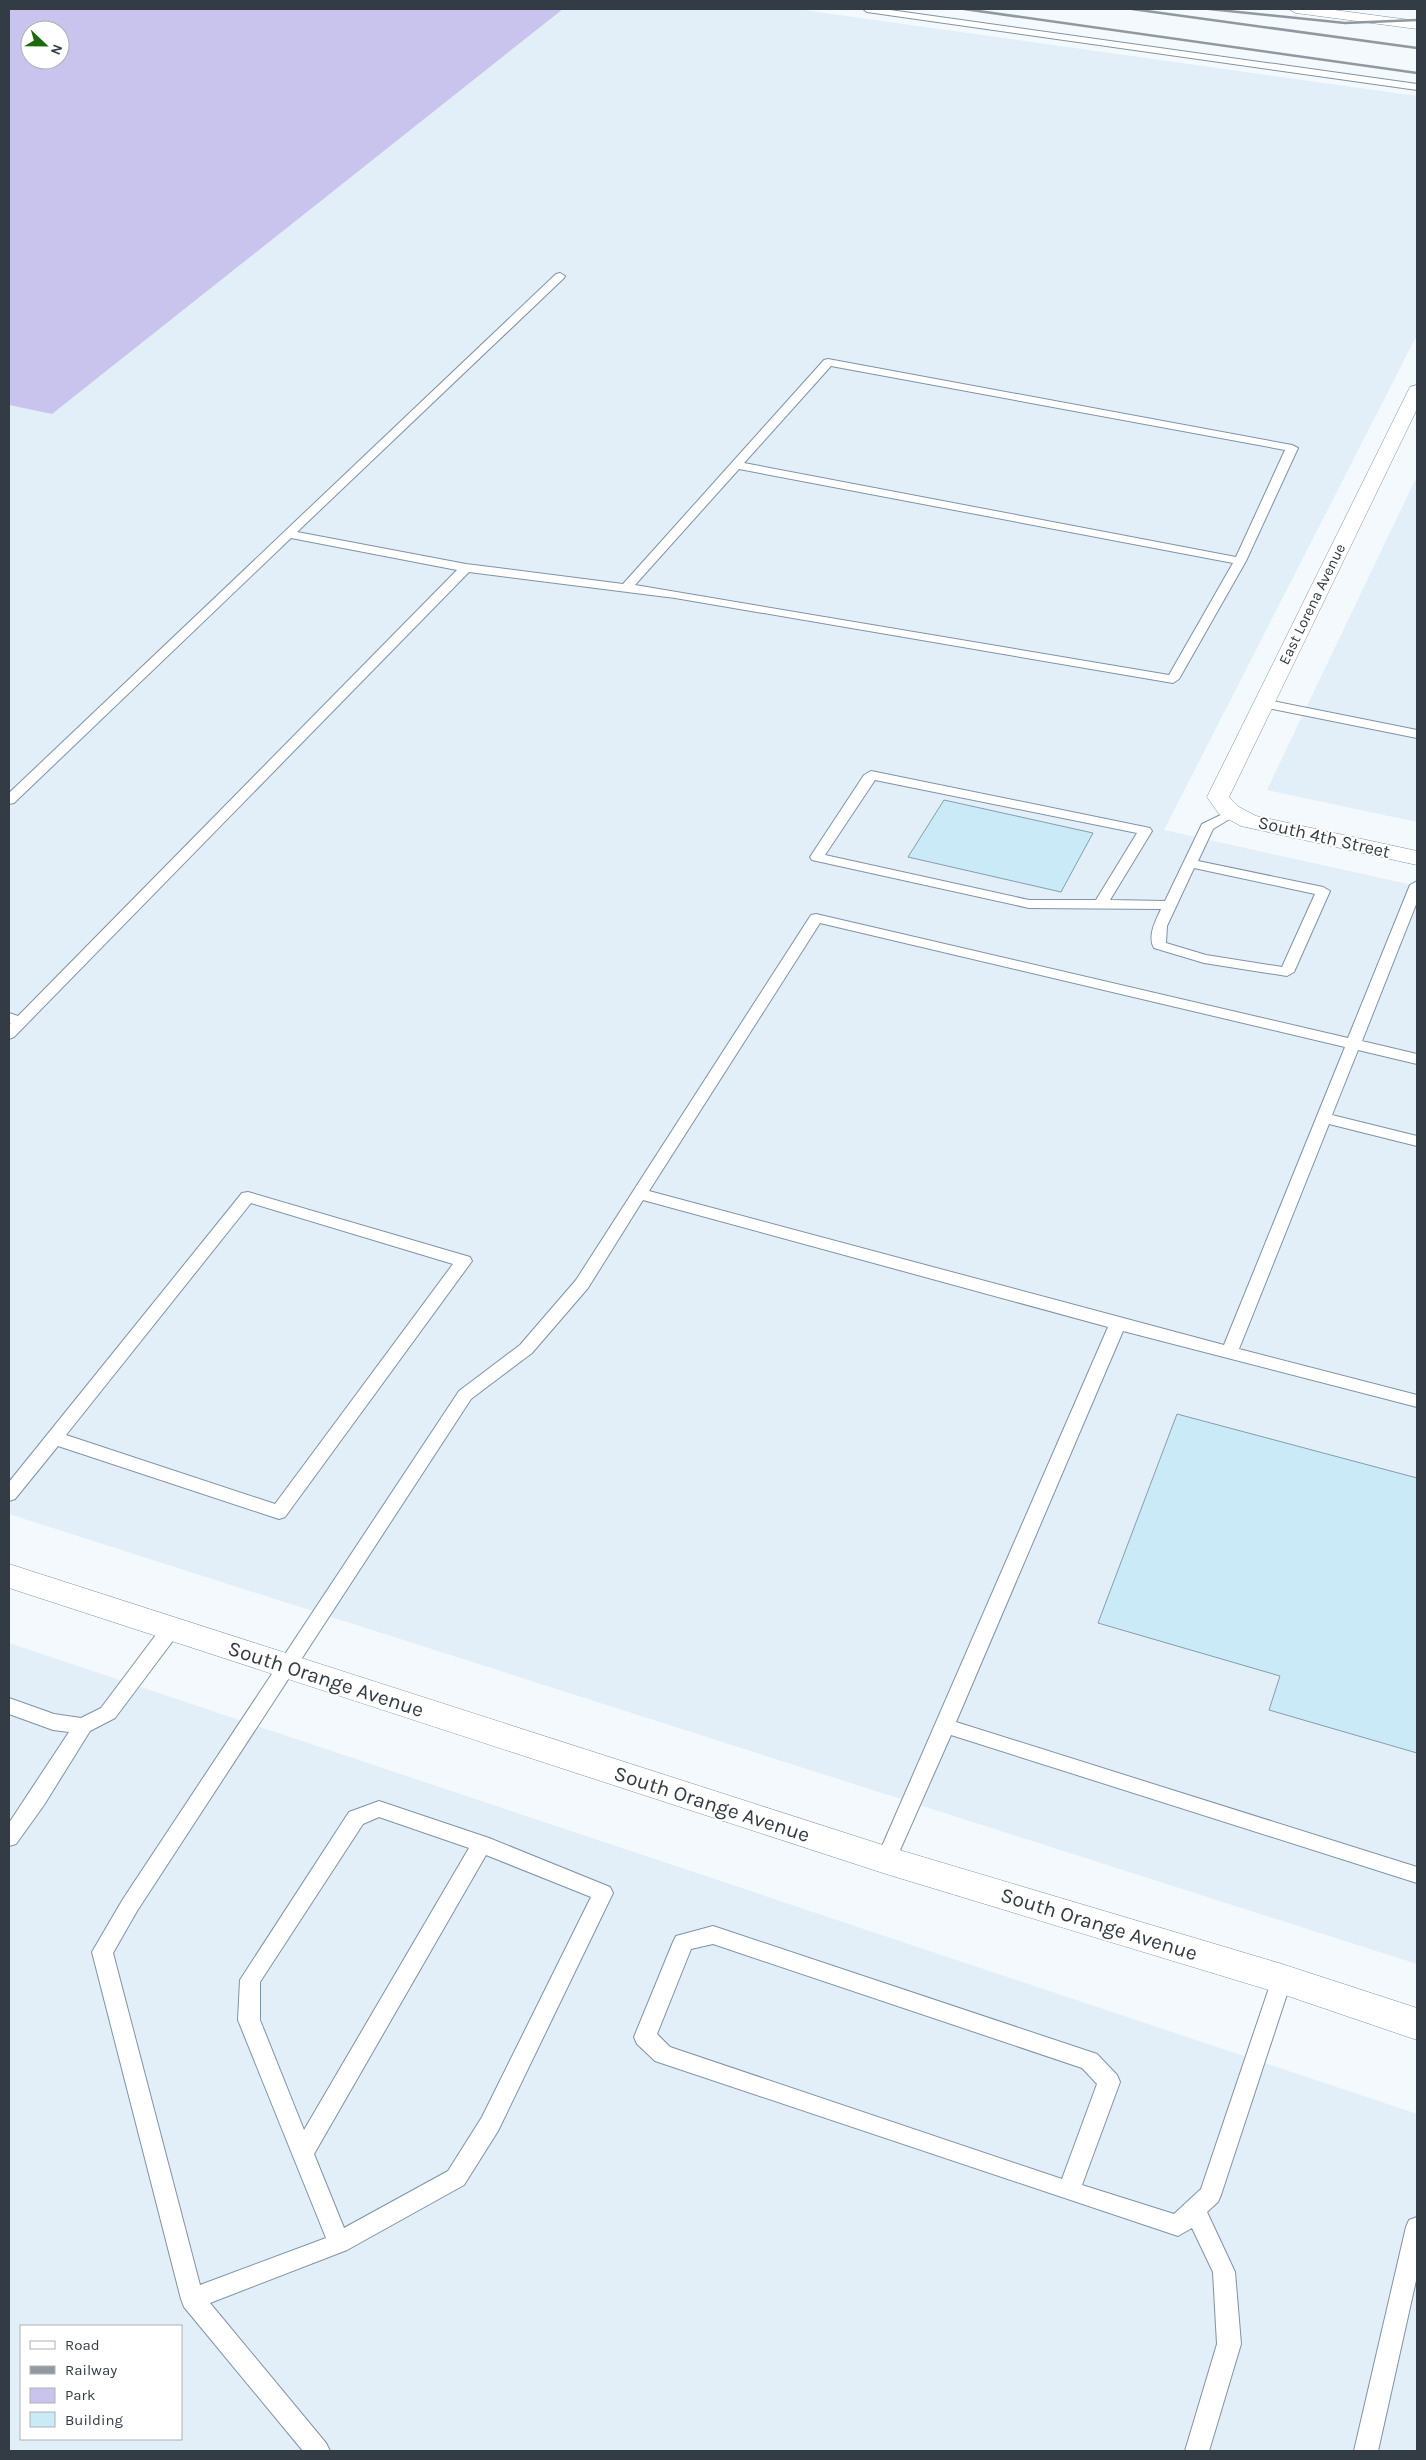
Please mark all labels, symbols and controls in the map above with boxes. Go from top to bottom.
north arrow [20,20,70,70]
text: N [47,42,66,58]
street label: East Lorena Avenue [1275,541,1349,667]
street label: South 4th Street [1256,811,1392,863]
street label: South Orange Avenue [225,1636,427,1722]
street label: South Orange Avenue [611,1761,813,1847]
street label: South Orange Avenue [998,1883,1200,1965]
legend [20,2325,182,2440]
text: Road [65,2336,100,2354]
text: Railway [65,2361,117,2379]
text: Park [65,2386,95,2404]
text: Building [65,2411,123,2429]

